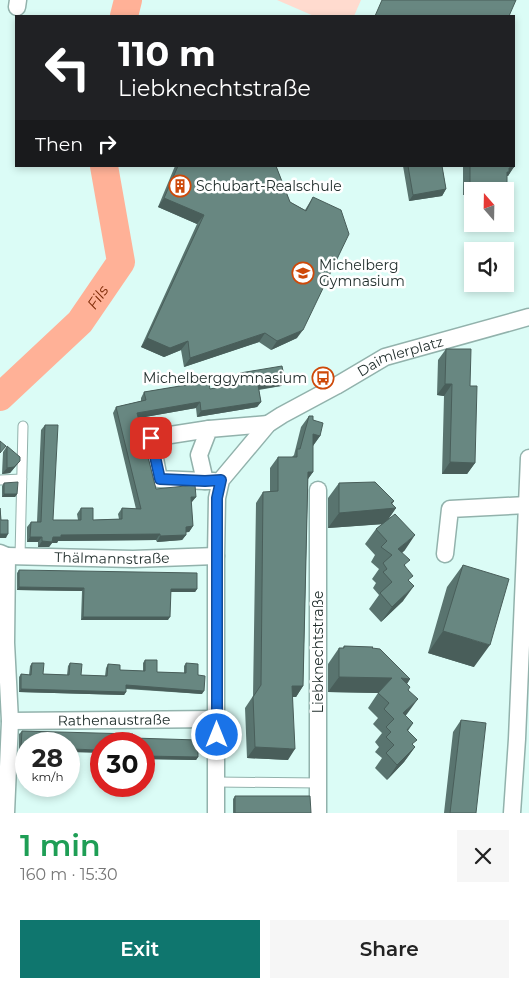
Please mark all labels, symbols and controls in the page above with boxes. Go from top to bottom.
text: 110 m [118,32,216,75]
icon: left [35,35,100,100]
text: Liebknechtstraße [118,75,311,102]
icon: right [93,130,121,158]
text: Then [35,133,83,156]
building icon: Schubart-Realschule [168,174,192,198]
place label: Schubart-Realschule [196,177,342,195]
north arrow [464,182,514,232]
map controls [464,182,514,292]
button: sound [464,242,514,292]
place label: Michelberg Gymnasium [319,256,405,290]
school or university icon: Michelberg Gymnasium [291,261,315,285]
water label: Fils [82,281,112,313]
street label: Daimlerplatz [354,332,445,380]
bus stop icon: Michelberggymnasium [311,366,335,390]
place label: Michelberggymnasium [143,369,307,387]
pin [130,417,172,459]
icon: arrive [137,424,165,452]
street label: Thälmannstraße [54,548,170,568]
street label: Liebknechtstraße [309,591,327,713]
position arrow [190,708,242,760]
street label: Rathenaustraße [58,710,170,730]
speed limit sign: 30 [90,732,155,797]
text: 28 [32,743,63,773]
text: km/h [31,769,64,784]
text: 1 min [20,827,101,864]
button: close [457,830,509,882]
text: 160 m · 15:30 [20,865,118,884]
button: Exit [20,920,260,978]
button: Share [270,920,509,978]

